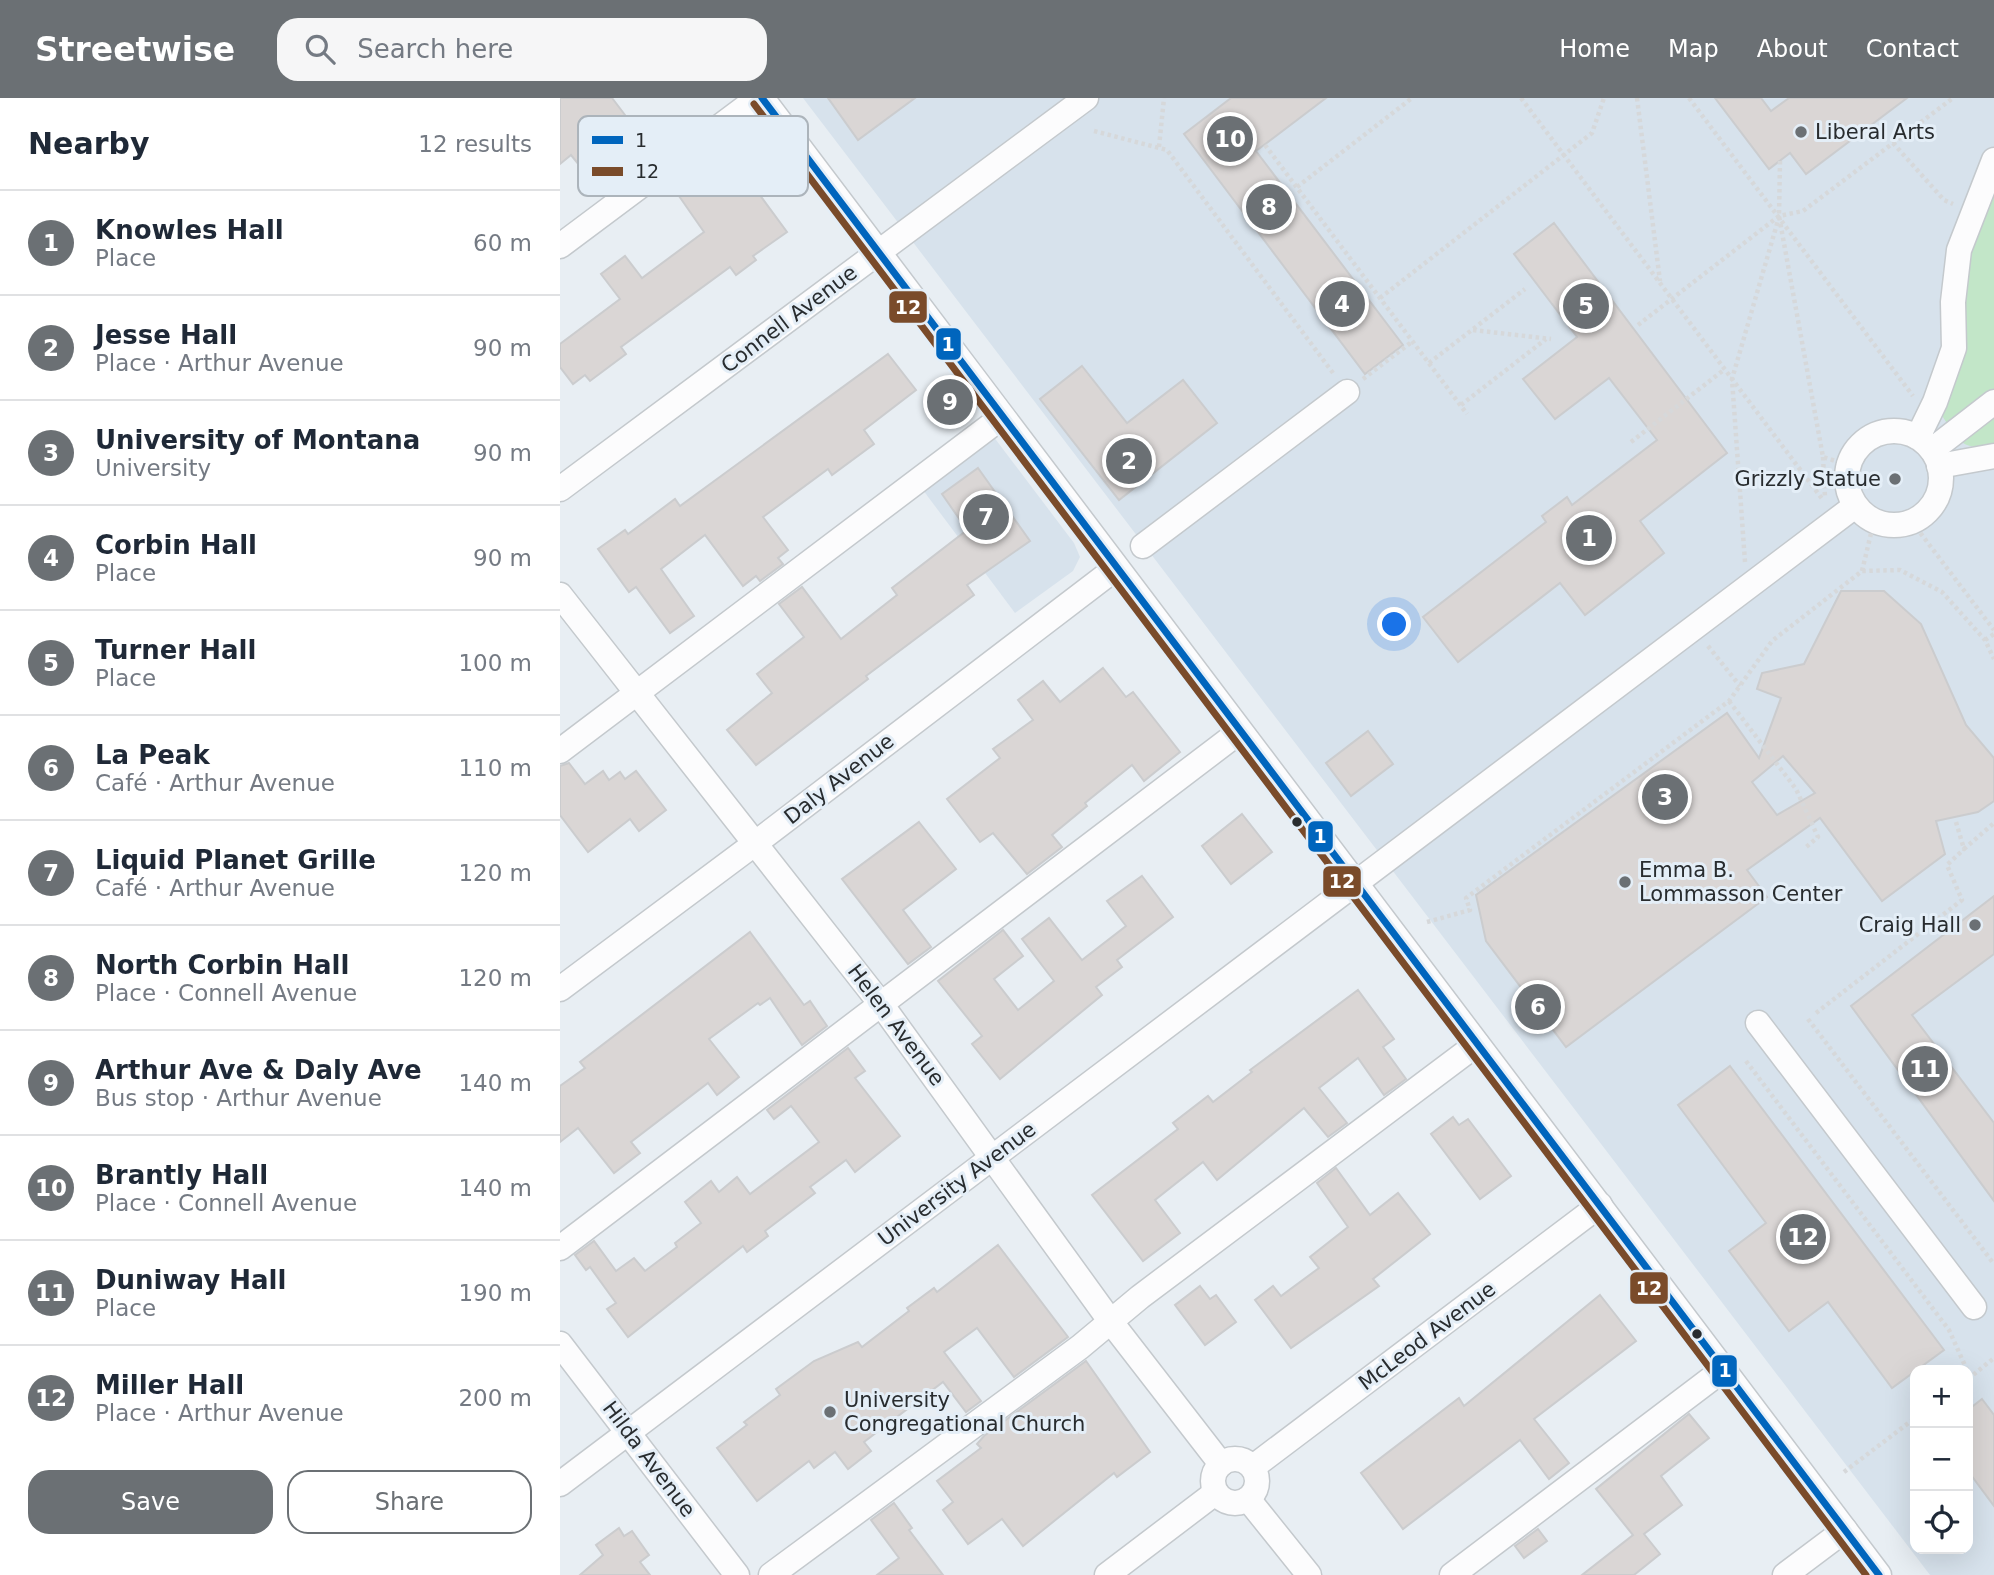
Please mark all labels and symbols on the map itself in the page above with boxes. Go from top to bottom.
pin: 10 [1207,113,1253,165]
legend [578,116,808,196]
place label: Liberal Arts [1815,120,1935,144]
marker: Liberal Arts [1793,124,1809,140]
text: 1 [635,129,647,151]
text: 12 [635,160,659,182]
pin: 8 [1246,181,1292,233]
street label: Connell Avenue [717,260,861,378]
pin: 4 [1319,278,1365,330]
pin: 5 [1563,280,1609,332]
line badge: 12 [888,290,928,324]
text: 12 [895,296,921,318]
line badge: 1 [935,327,962,361]
text: 1 [941,333,955,355]
pin: 9 [927,376,973,428]
pin: 2 [1106,435,1152,487]
place label: Grizzly Statue [1734,467,1881,491]
marker: Grizzly Statue [1887,471,1903,487]
pin: 7 [963,491,1009,543]
pin: 1 [1566,512,1612,564]
your location [1377,607,1411,641]
street label: Daly Avenue [780,729,898,829]
pin: 3 [1642,771,1688,823]
unlabelled marker [1290,815,1304,829]
line badge: 1 [1307,820,1334,853]
text: 1 [1313,825,1327,847]
place label: Emma B. Lommasson Center [1639,858,1843,906]
line badge: 12 [1322,865,1362,898]
text: 12 [1329,870,1355,892]
marker: Emma B. Lommasson Center [1617,874,1633,890]
place label: Craig Hall [1859,913,1961,937]
marker: Craig Hall [1967,917,1983,933]
street label: Helen Avenue [843,960,949,1090]
pin: 6 [1515,981,1561,1033]
pin: 11 [1902,1043,1948,1095]
street label: University Avenue [874,1117,1040,1251]
pin: 12 [1780,1211,1826,1263]
line badge: 12 [1629,1271,1669,1305]
street label: McLeod Avenue [1354,1277,1500,1395]
text: 12 [1636,1277,1662,1299]
unlabelled marker [1690,1327,1704,1341]
line badge: 1 [1711,1354,1738,1388]
text: 1 [1718,1359,1732,1381]
place label: University Congregational Church [844,1388,1085,1436]
street label: Hilda Avenue [598,1397,700,1521]
marker: University Congregational Church [822,1404,838,1420]

